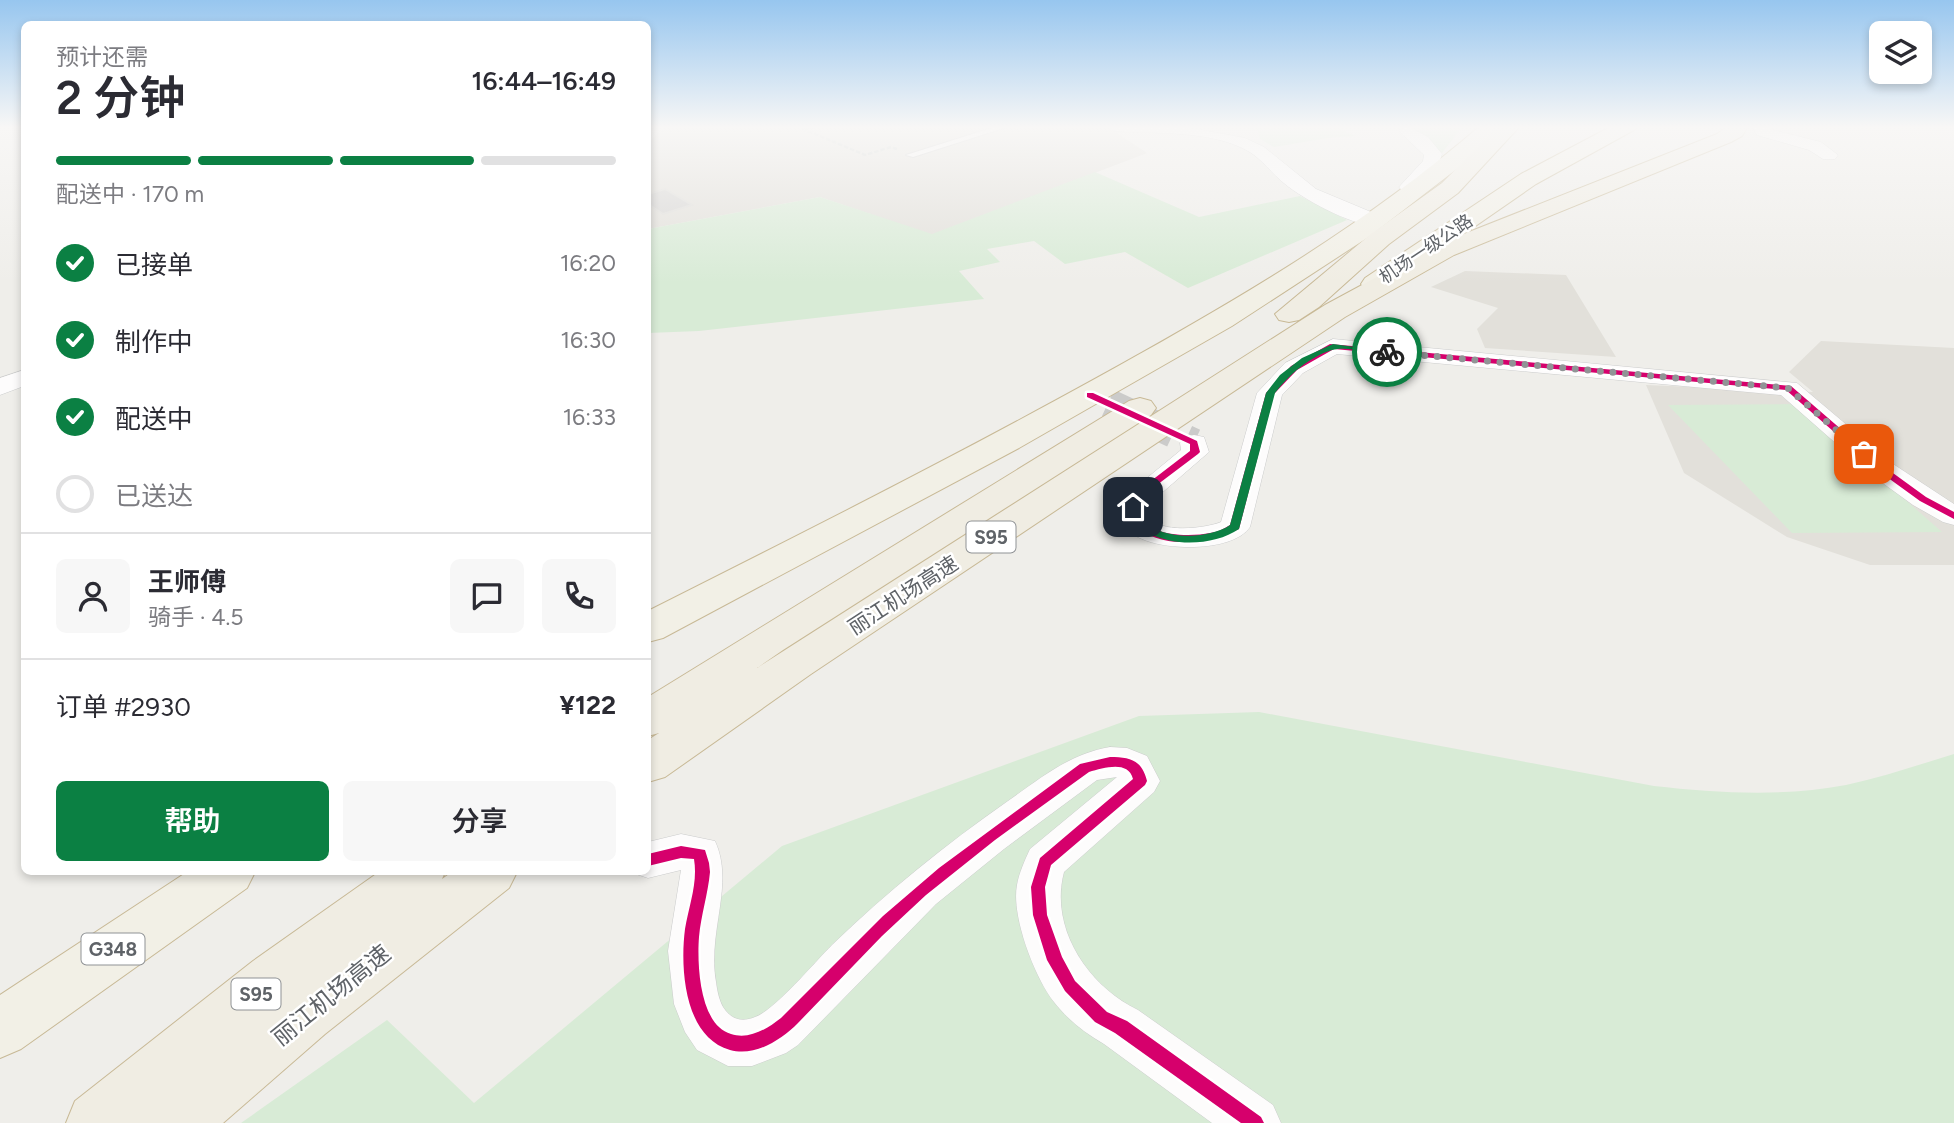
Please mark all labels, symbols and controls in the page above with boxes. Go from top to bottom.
map controls [1869,21,1932,84]
button: layers [1869,21,1932,84]
text: 预计还需 [56,43,148,71]
text: 16:44–16:49 [471,65,616,97]
text: 2 分钟 [56,70,185,126]
text: 配送中 · 170 m [56,180,204,208]
street label: 机场一级公路 [1375,210,1477,288]
icon: check [56,244,94,282]
text: 已接单 [115,249,193,281]
text: 16:20 [560,249,616,277]
courier [1352,317,1422,387]
icon: check [56,321,94,359]
text: 制作中 [115,326,193,358]
text: 16:30 [560,326,616,354]
icon: bike [1368,333,1406,371]
icon: check [56,398,94,436]
text: 配送中 [115,403,193,435]
text: 16:33 [563,403,616,431]
pin [1834,424,1894,484]
icon: bag [1845,435,1883,473]
pin [1103,477,1163,537]
text: 已送达 [115,480,193,512]
icon: home [1114,488,1152,526]
road number: S95 [967,522,1016,552]
street label: 丽江机场高速 [843,550,963,640]
button: person [56,559,130,633]
button: chat [450,559,524,633]
button: phone [542,559,616,633]
text: 王师傅 [148,566,226,598]
text: 骑手 · 4.5 [148,603,244,631]
text: ¥122 [559,689,616,721]
text: 订单 #2930 [56,691,191,723]
button: 帮助 [56,781,329,861]
button: 分享 [343,781,616,861]
road number: G348 [82,934,144,965]
street label: 丽江机场高速 [266,938,396,1052]
road number: S95 [232,978,280,1010]

